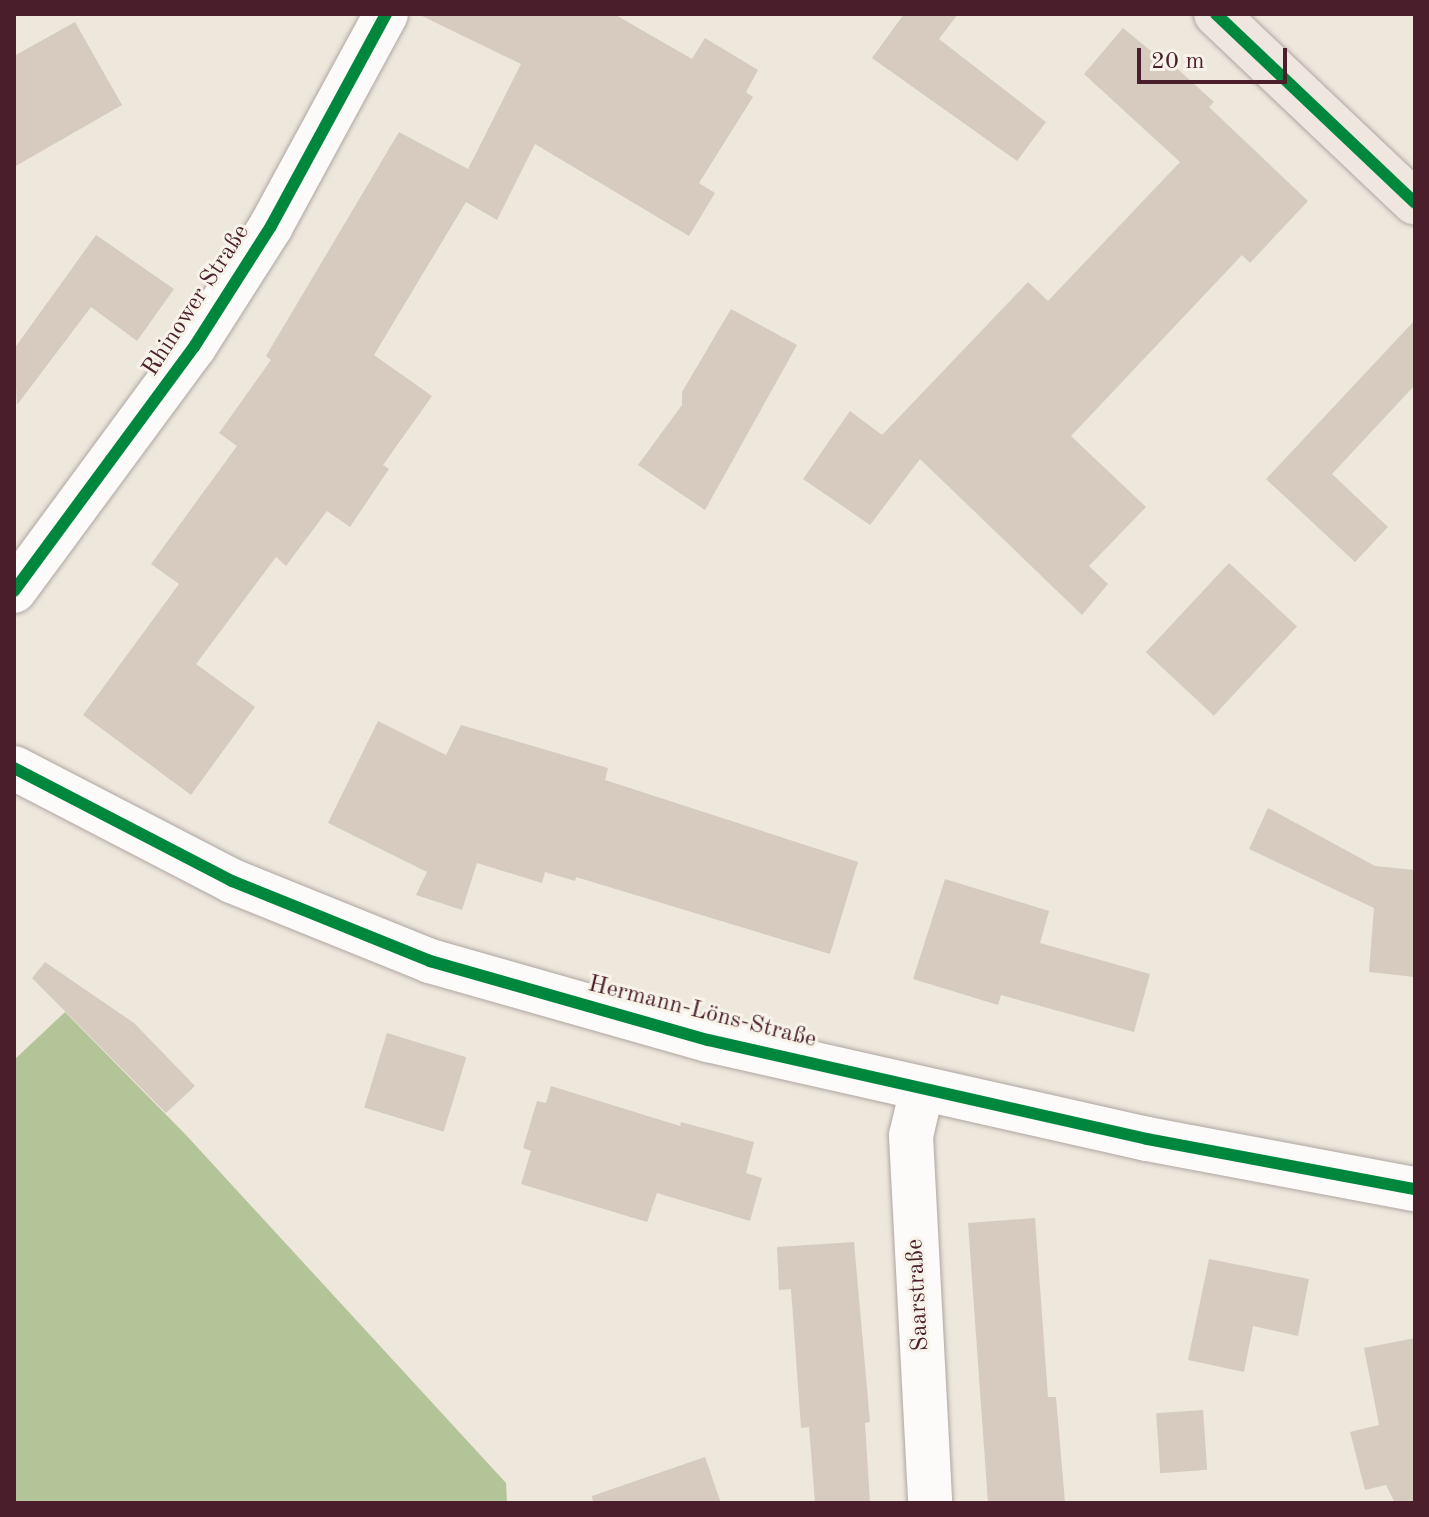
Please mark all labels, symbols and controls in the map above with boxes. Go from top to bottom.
scale bar [1141,32,1291,82]
text: 20 m [1151,50,1205,74]
street label: Rhinower Straße [137,220,257,382]
street label: Hermann-Löns-Straße [585,971,819,1055]
street label: Saarstraße [902,1238,936,1352]

